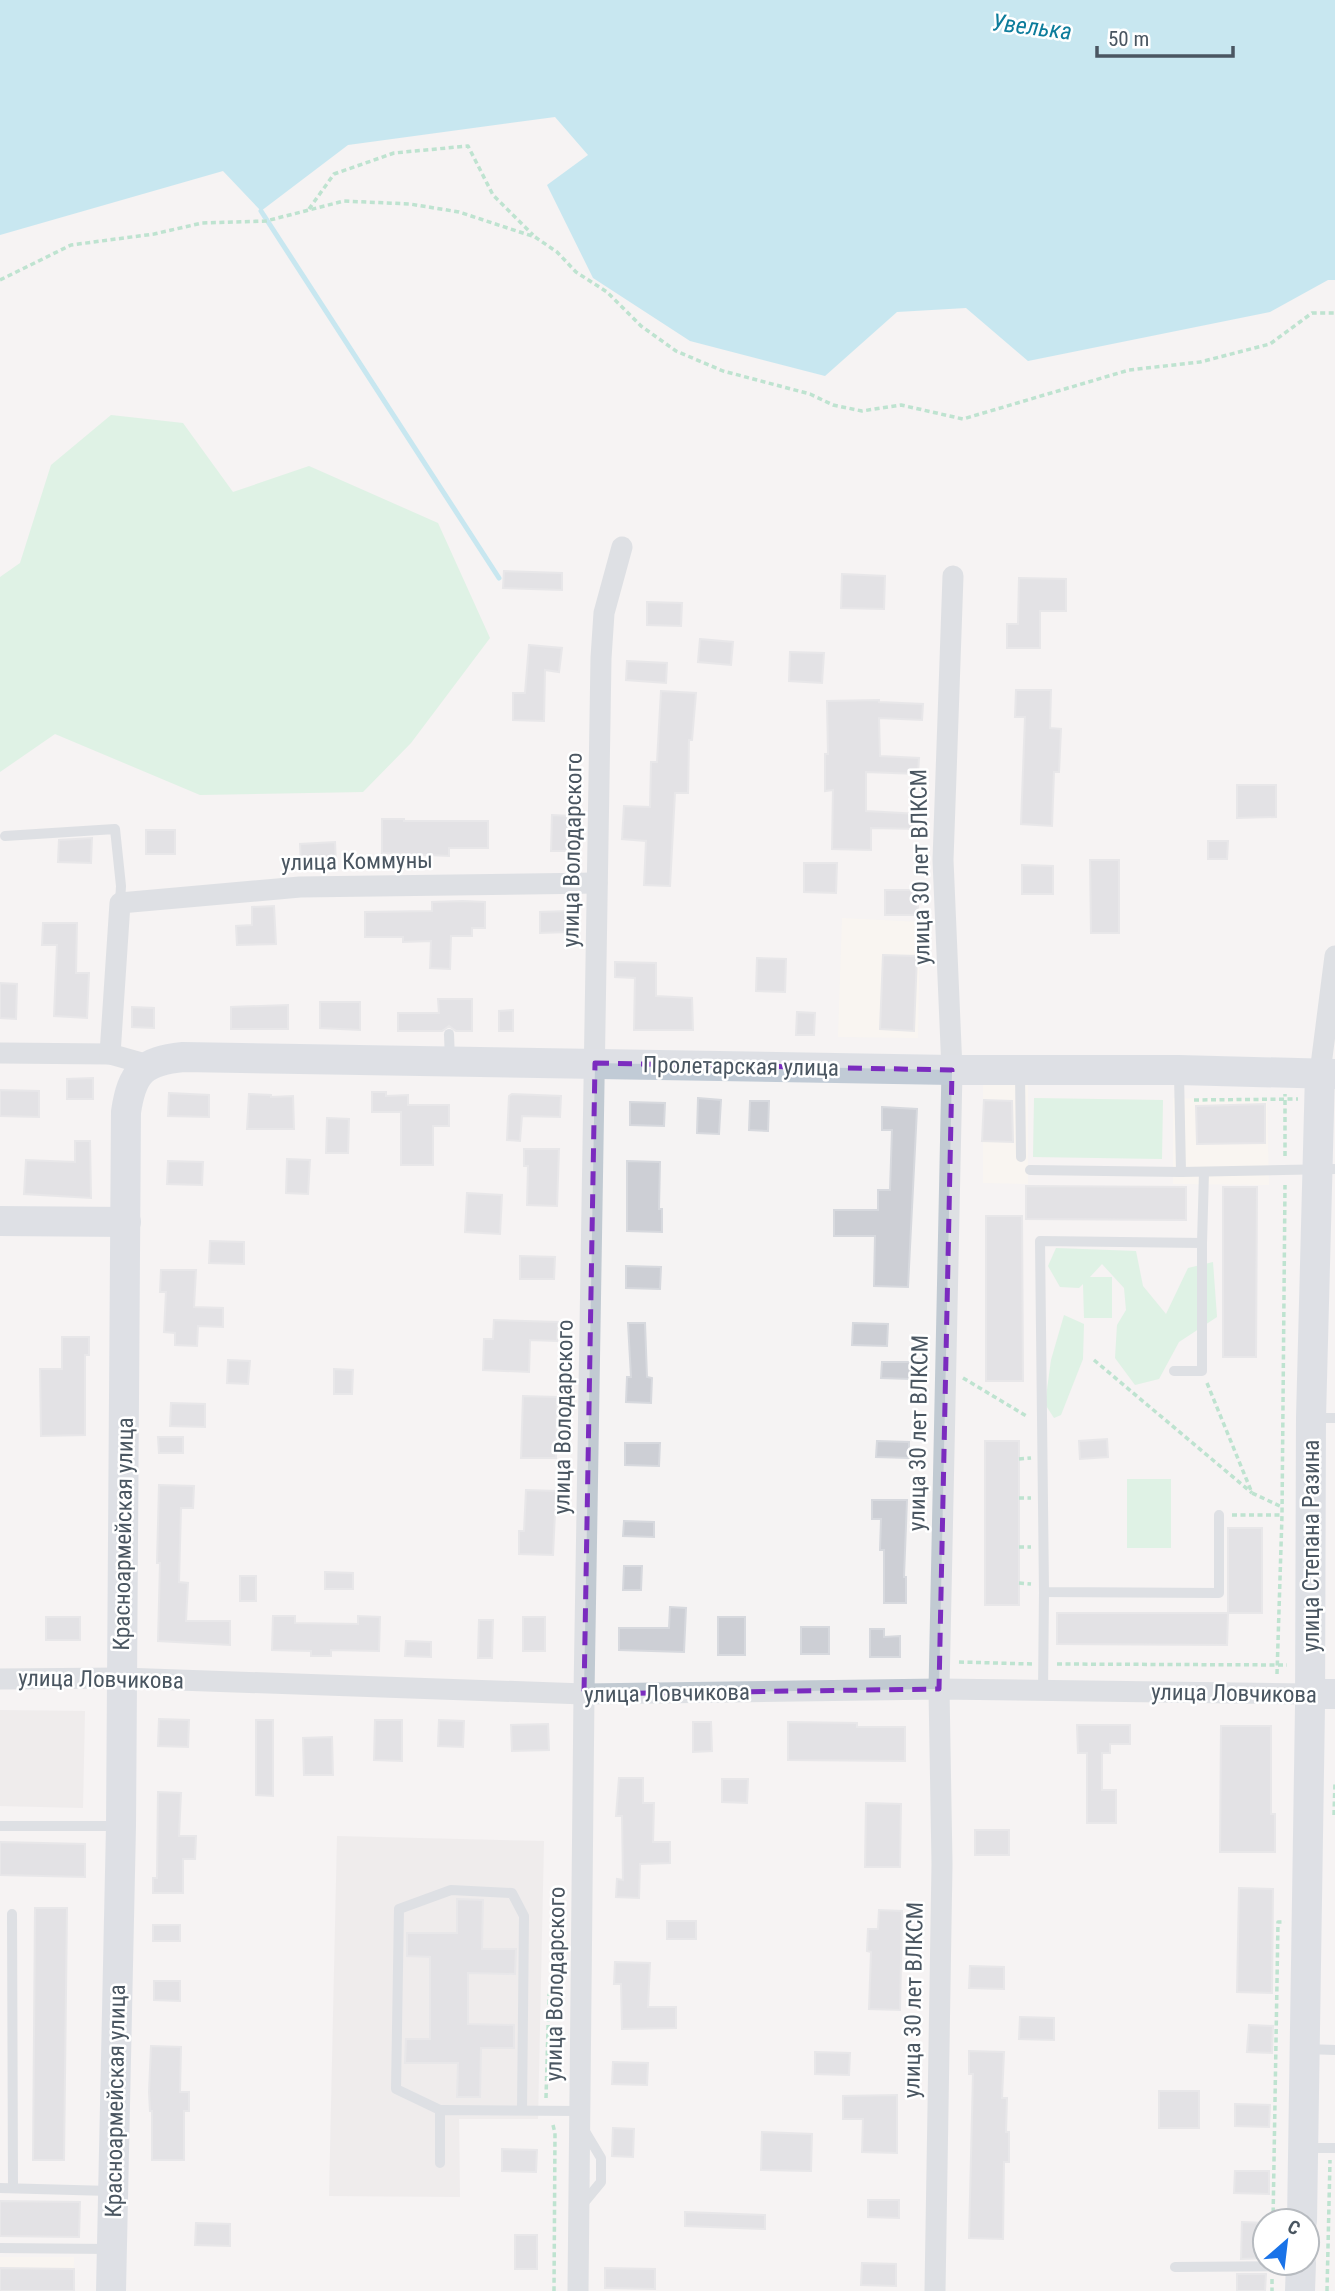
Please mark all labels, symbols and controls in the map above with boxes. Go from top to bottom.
water label: Увелька [990,8,1074,46]
scale bar [1097,14,1234,58]
text: 50 m [1108,27,1149,51]
street label: улица Володарского [557,752,588,948]
street label: улица 30 лет ВЛКСМ [905,769,936,965]
street label: улица Коммуны [281,847,433,876]
street label: Пролетарская улица [643,1051,839,1082]
street label: улица Володарского [548,1319,579,1515]
street label: улица 30 лет ВЛКСМ [903,1335,934,1531]
street label: Красноармейская улица [108,1417,139,1651]
street label: улица Степана Разина [1298,1440,1325,1652]
street label: улица Ловчикова [18,1665,184,1694]
street label: улица Ловчикова [584,1679,750,1708]
street label: улица Ловчикова [1151,1679,1317,1708]
street label: улица Володарского [540,1886,571,2082]
street label: улица 30 лет ВЛКСМ [898,1902,929,2098]
street label: Красноармейская улица [100,1984,131,2218]
north arrow [1251,2207,1321,2277]
text: С [1284,2215,1304,2240]

